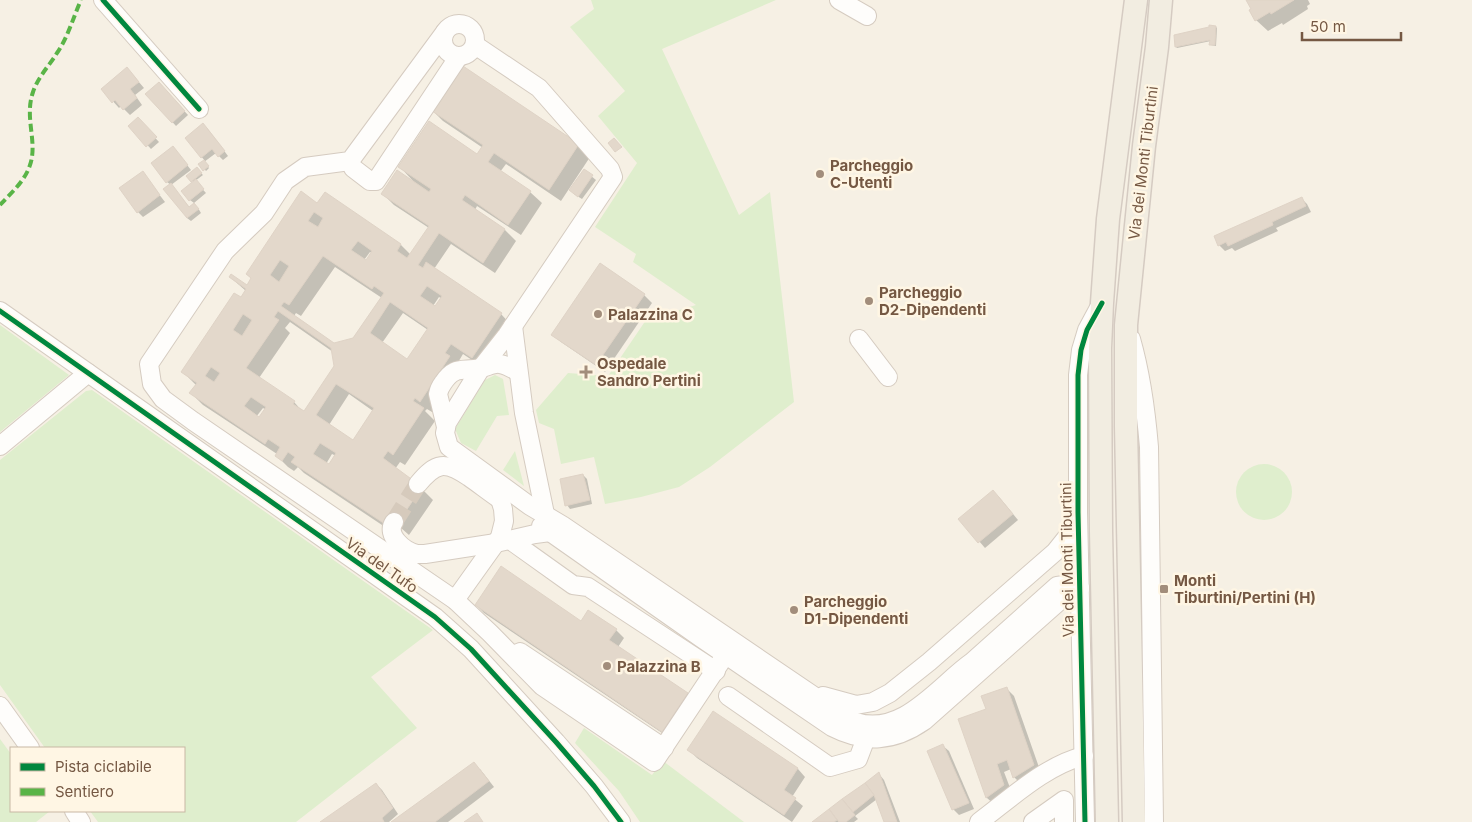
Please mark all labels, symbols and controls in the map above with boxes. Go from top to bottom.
scale bar [1302,10,1401,42]
text: 50 m [1310,17,1346,36]
street label: Via dei Monti Tiburtini [1124,85,1162,241]
place label: Parcheggio C-Utenti [830,156,913,192]
marker: Parcheggio C-Utenti [814,168,826,180]
place label: Parcheggio D2-Dipendenti [879,283,986,319]
marker: Parcheggio D2-Dipendenti [863,295,875,307]
place label: Palazzina C [608,305,693,324]
marker: Palazzina C [592,308,604,320]
place label: Ospedale Sandro Pertini [597,354,701,390]
marker: Ospedale Sandro Pertini [579,365,593,379]
street label: Via dei Monti Tiburtini [1056,482,1078,638]
street label: Via del Tufo [342,533,422,597]
place label: Monti Tiburtini/Pertini (H) [1174,571,1316,607]
marker: Monti Tiburtini/Pertini (H) [1158,583,1170,595]
place label: Parcheggio D1-Dipendenti [804,592,908,628]
marker: Parcheggio D1-Dipendenti [788,604,800,616]
place label: Palazzina B [617,657,701,676]
marker: Palazzina B [601,660,613,672]
legend [10,747,185,812]
text: Pista ciclabile [55,757,152,776]
text: Sentiero [55,782,114,801]

